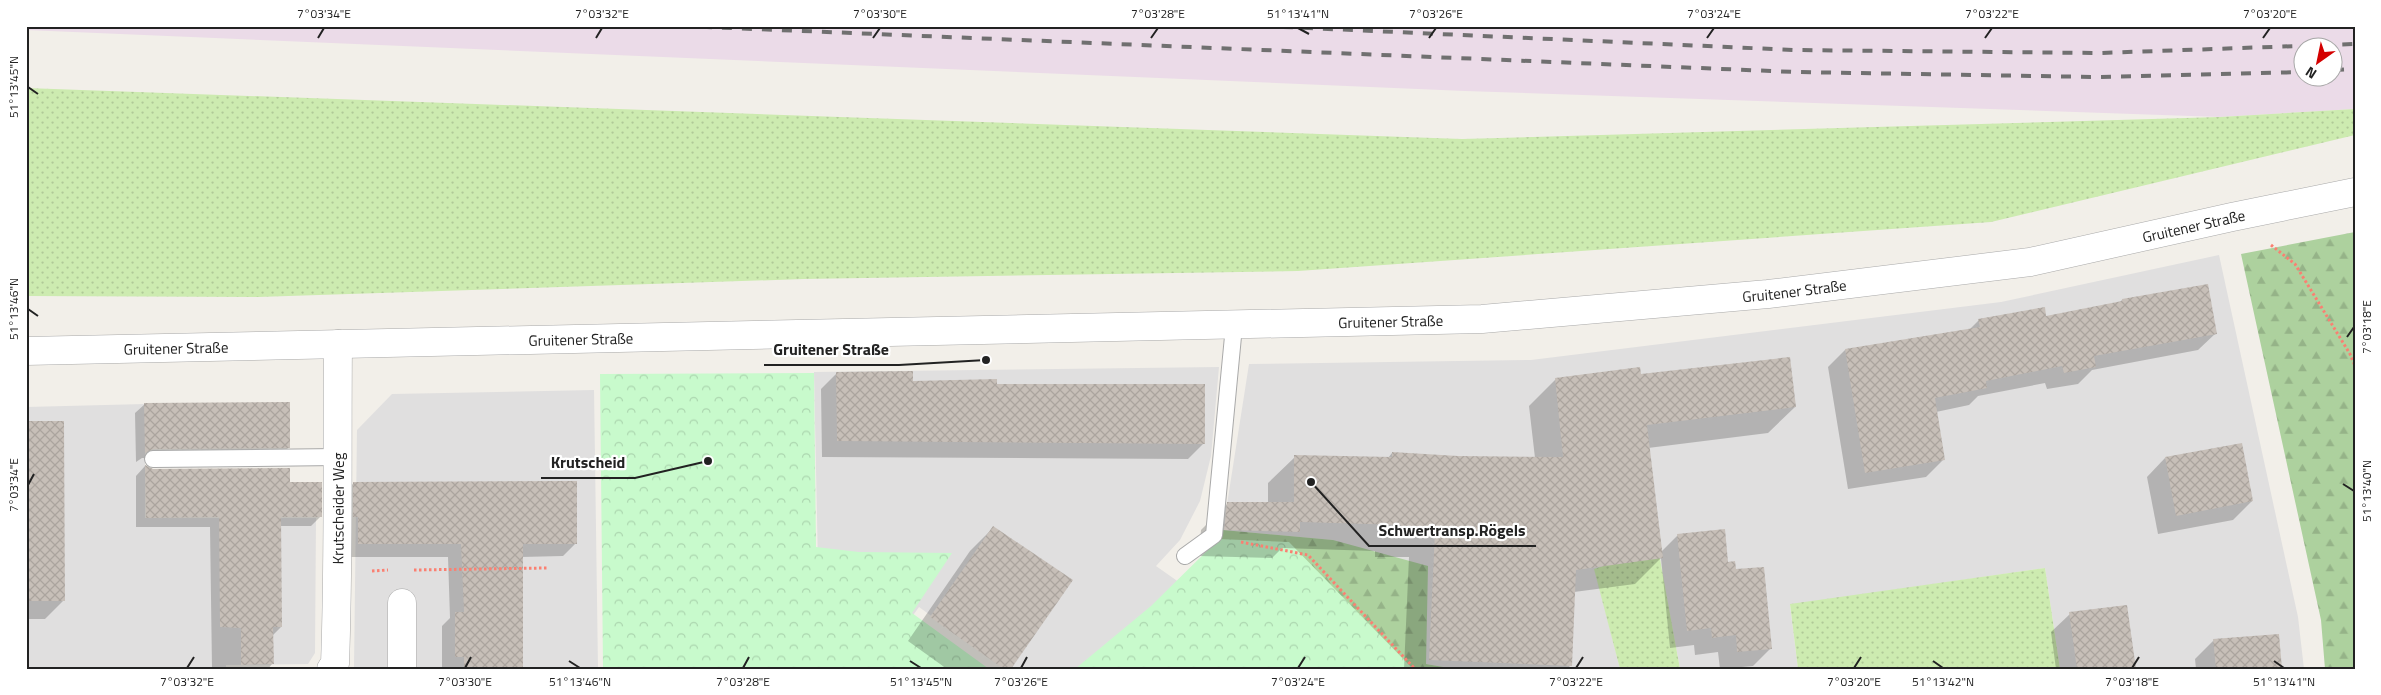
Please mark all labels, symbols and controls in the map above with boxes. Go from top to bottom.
text: 7°03'34"E [297,4,351,23]
text: 7°03'32"E [575,4,629,23]
text: 7°03'30"E [853,4,907,23]
text: 7°03'28"E [1131,4,1185,23]
text: 51°13'41"N [1267,4,1329,23]
text: 7°03'26"E [1409,4,1463,23]
text: 7°03'24"E [1687,4,1741,23]
text: 7°03'22"E [1965,4,2019,23]
text: 7°03'20"E [2243,4,2297,23]
north arrow [2294,38,2344,88]
text: 51°13'45"N [4,56,23,118]
text: N [2301,62,2320,85]
street label: Gruitener Straße [2140,203,2247,248]
street label: Gruitener Straße [1741,273,1848,308]
text: 51°13'46"N [4,278,23,340]
text: 7°03'18"E [2357,300,2376,354]
street label: Gruitener Straße [1338,308,1443,334]
street label: Gruitener Straße [528,326,634,351]
callout: Gruitener Straße [764,334,899,365]
street label: Gruitener Straße [123,335,229,360]
text: Gruitener Straße [773,337,889,361]
callout: Krutscheid [541,447,635,478]
text: Krutscheid [551,450,625,474]
street label: Krutscheider Weg [326,452,349,564]
text: 7°03'34"E [4,458,23,512]
text: 51°13'40"N [2357,460,2376,522]
callout: Schwertransp.Rögels [1369,515,1536,546]
text: Schwertransp.Rögels [1378,518,1526,542]
text: 7°03'32"E [160,672,214,691]
text: 7°03'30"E [438,672,492,691]
text: 51°13'46"N [549,672,611,691]
text: 7°03'28"E [716,672,770,691]
text: 51°13'45"N [890,672,952,691]
text: 7°03'26"E [994,672,1048,691]
text: 7°03'24"E [1271,672,1325,691]
text: 7°03'22"E [1549,672,1603,691]
text: 7°03'20"E [1827,672,1881,691]
text: 51°13'42"N [1912,672,1974,691]
text: 7°03'18"E [2105,672,2159,691]
text: 51°13'41"N [2253,672,2315,691]

